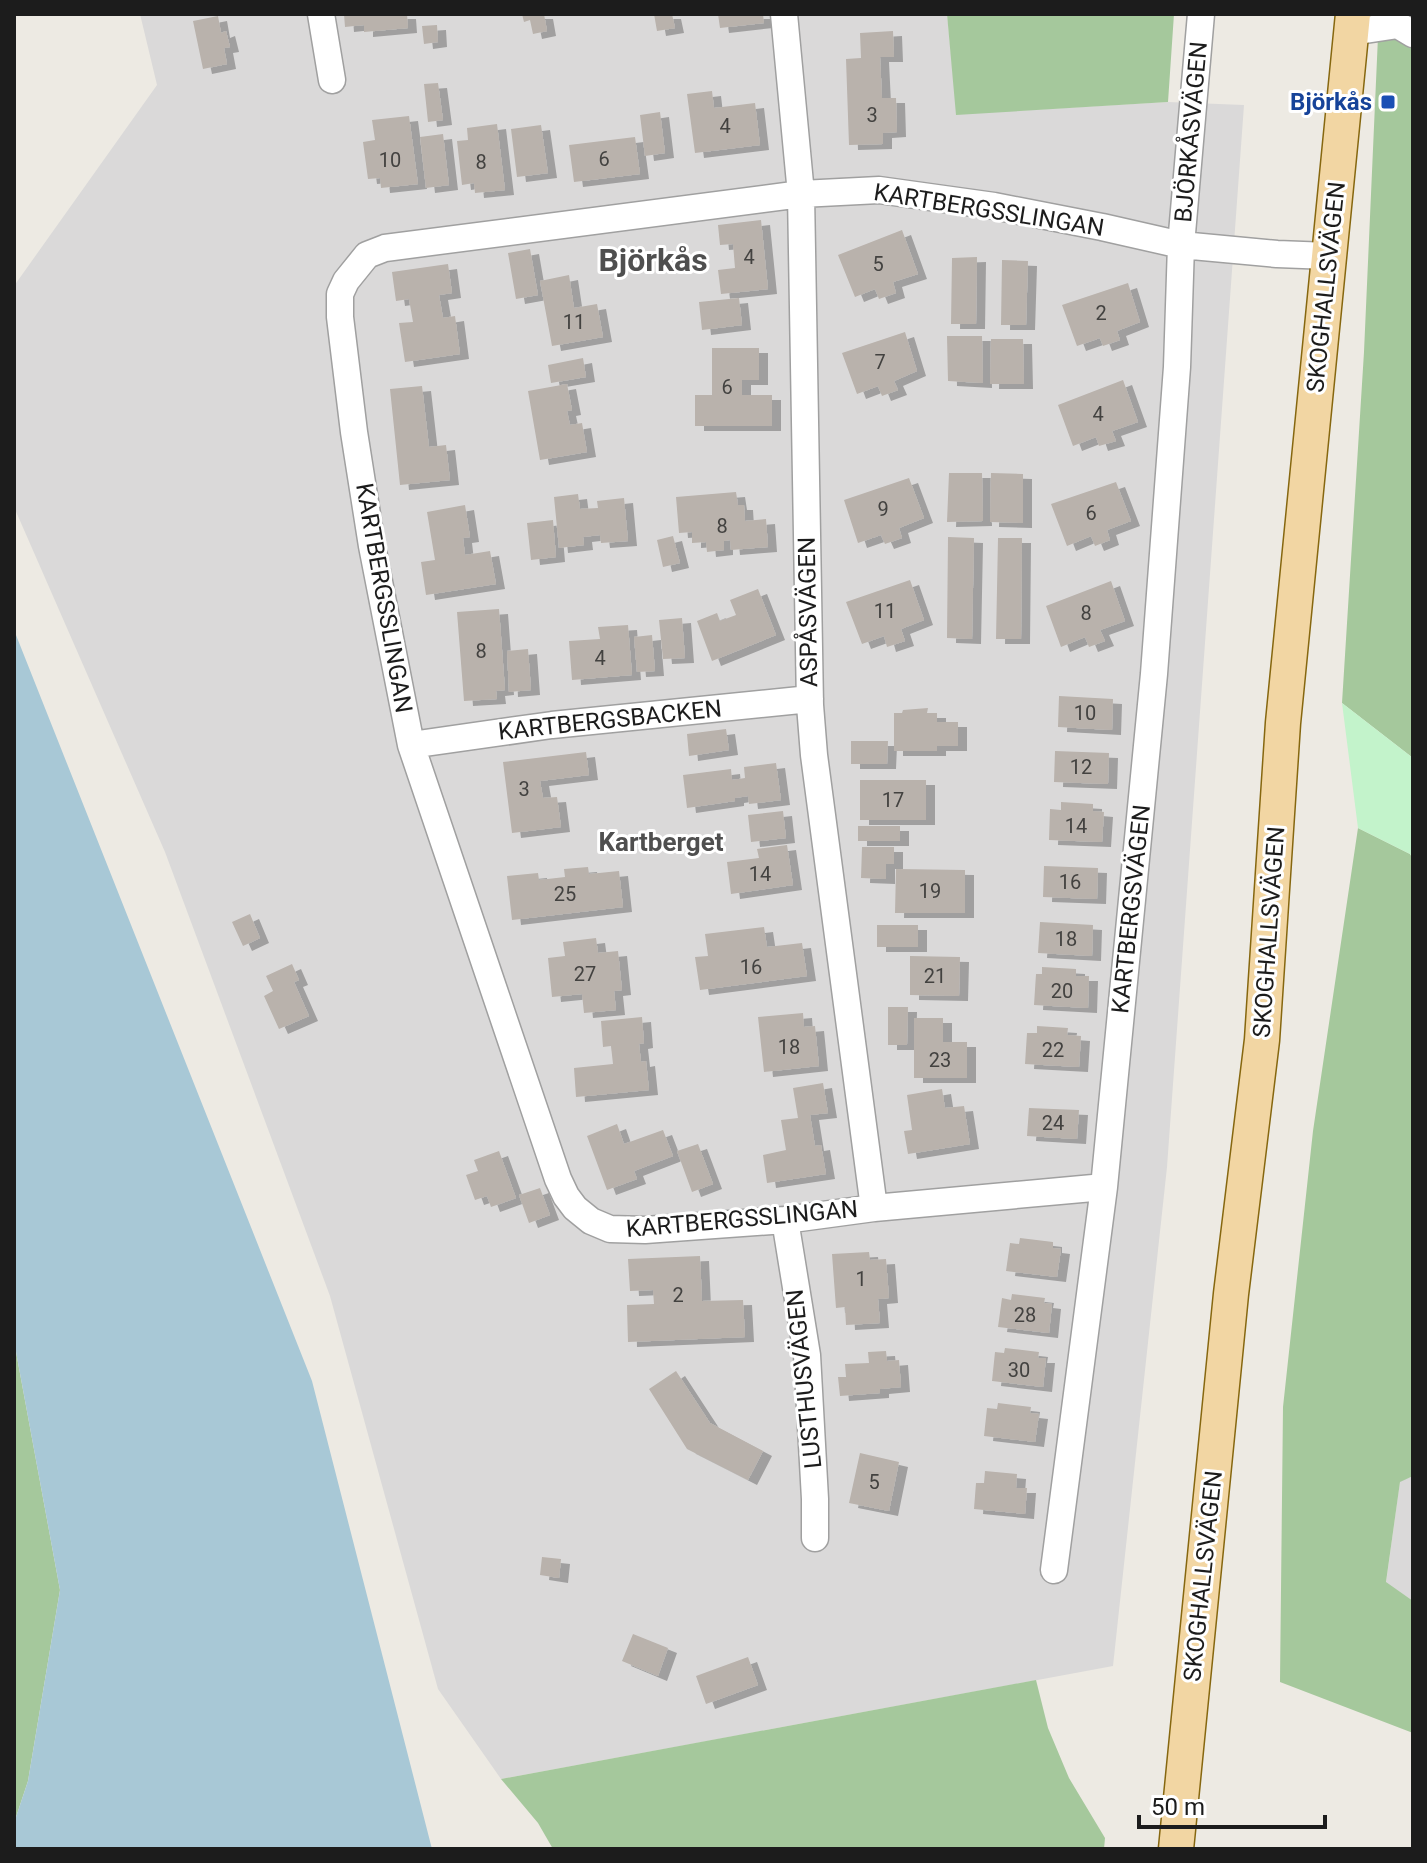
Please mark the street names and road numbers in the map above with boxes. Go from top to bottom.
street label: BJÖRKÅSVÄGEN [1168,40,1213,224]
street label: KARTBERGSSLINGAN [872,178,1106,242]
street label: SKOGHALLSVÄGEN [1301,180,1351,394]
street label: KARTBERGSSLINGAN [350,481,418,715]
street label: ASPÅSVÄGEN [792,537,823,687]
street label: KARTBERGSBACKEN [497,694,723,746]
street label: KARTBERGSVÄGEN [1106,803,1156,1015]
street label: SKOGHALLSVÄGEN [1248,825,1290,1039]
street label: KARTBERGSSLINGAN [625,1195,859,1243]
street label: LUSTHUSVÄGEN [781,1288,827,1470]
street label: SKOGHALLSVÄGEN [1178,1469,1228,1683]

